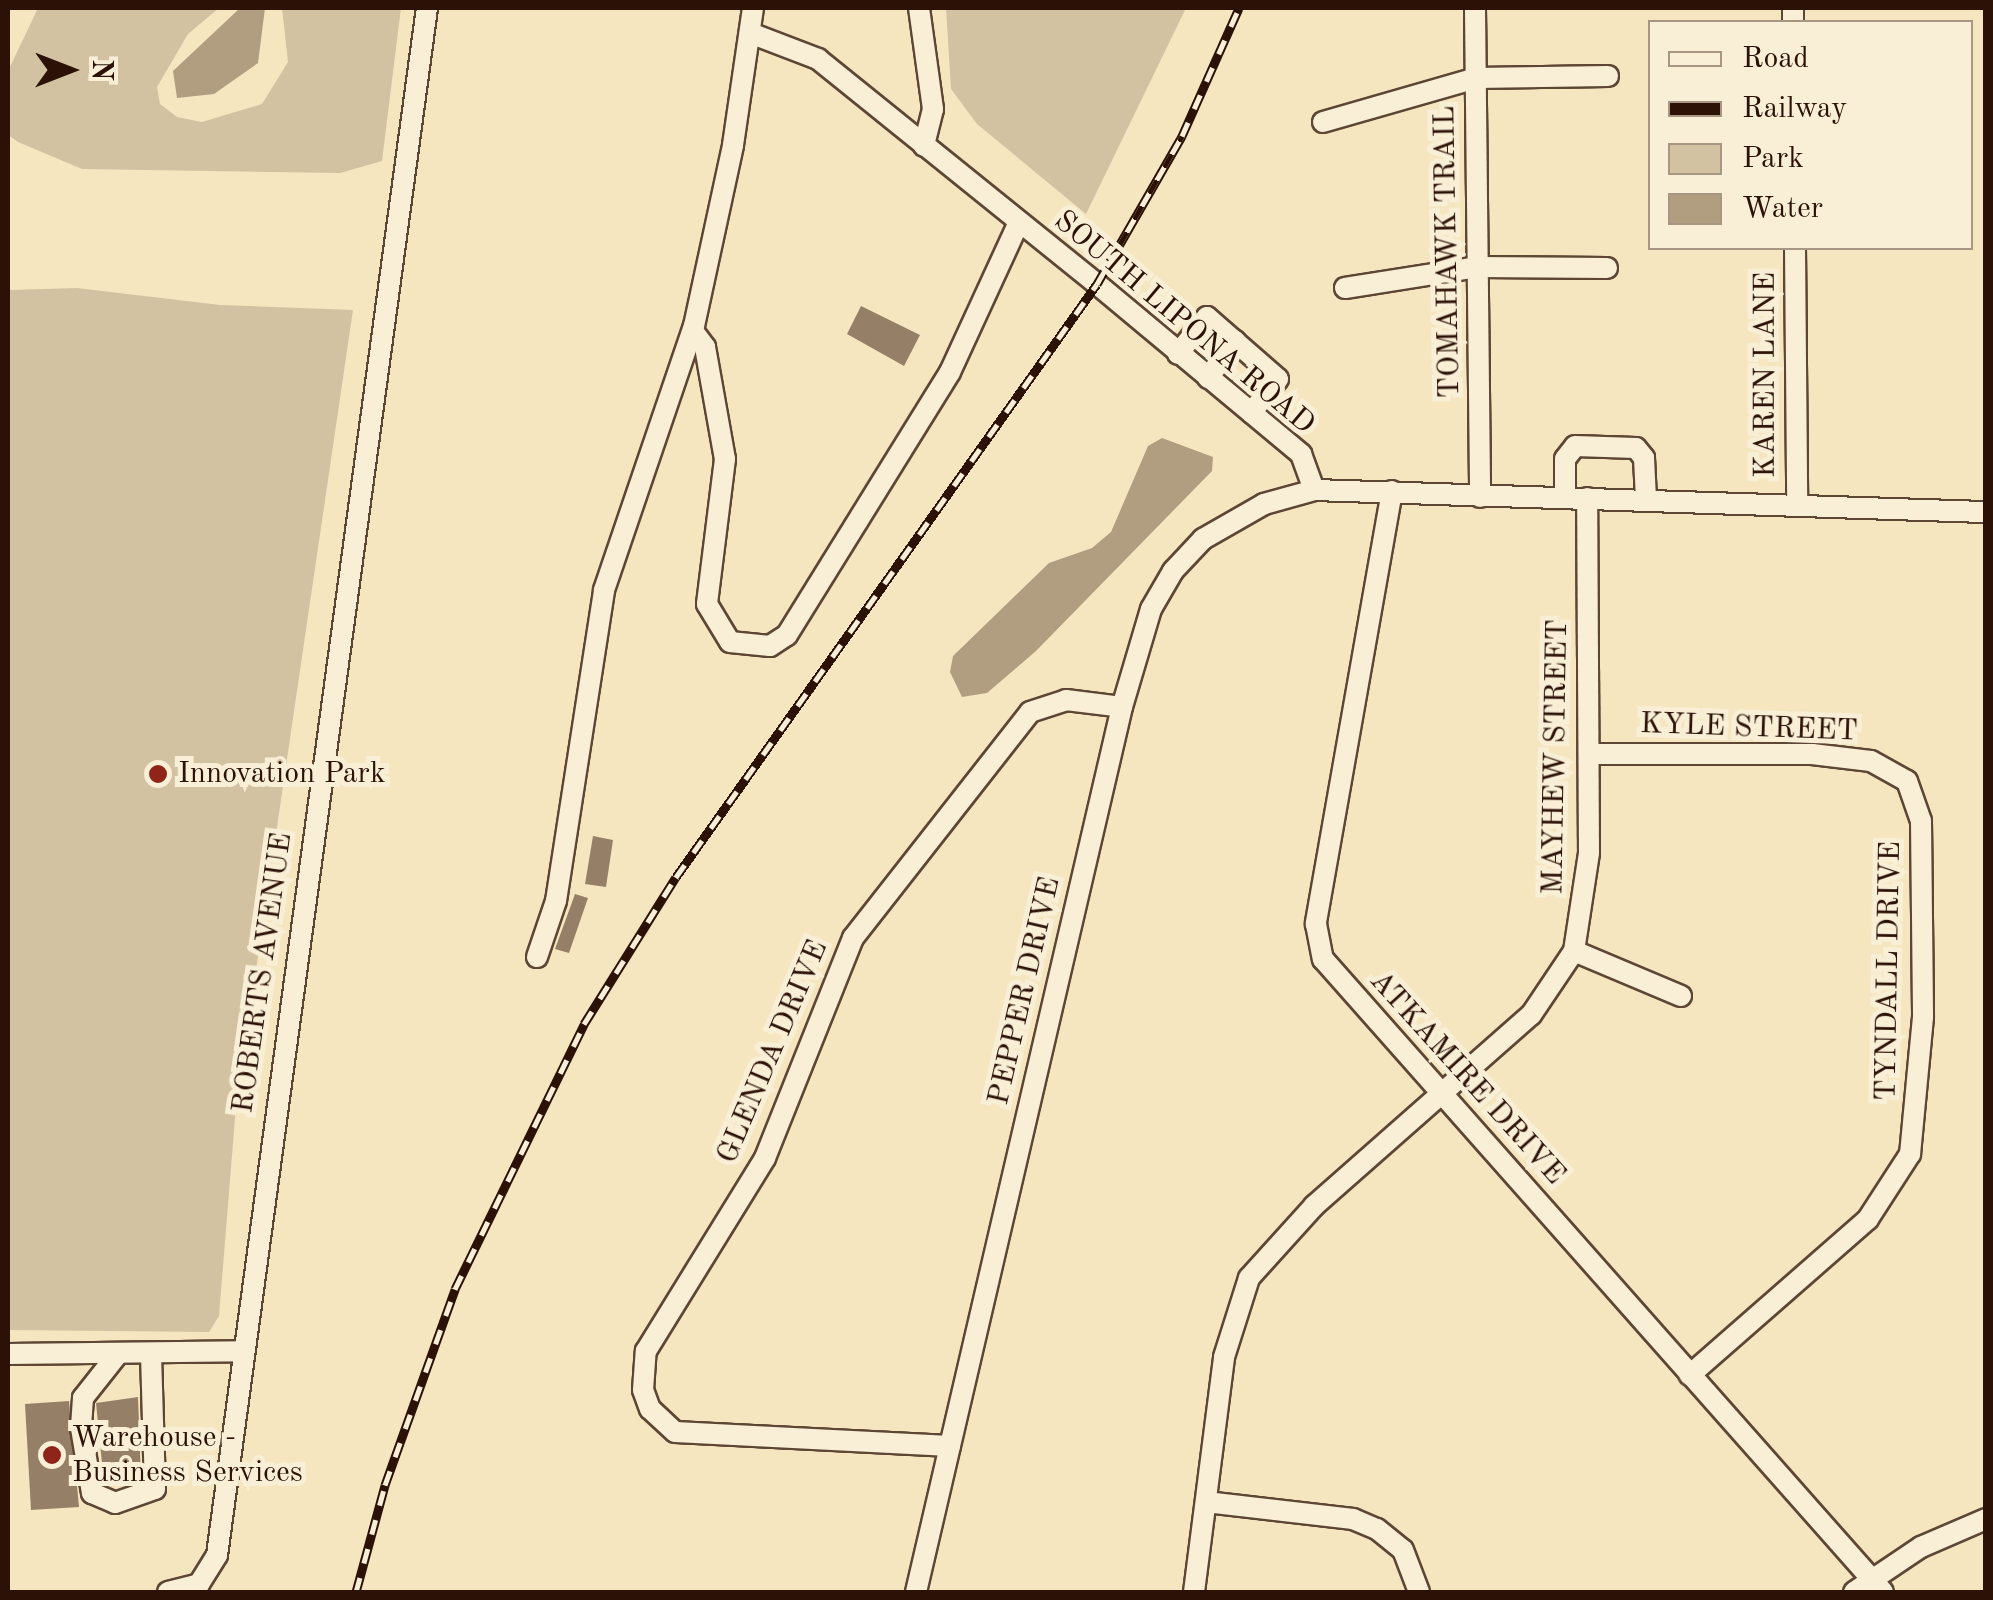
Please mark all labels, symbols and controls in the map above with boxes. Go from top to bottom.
north arrow [20,20,120,120]
legend [1648,20,1973,250]
text: Road [1742,44,1809,74]
text: N [86,59,114,81]
text: Railway [1742,94,1847,124]
street label: TOMAHAWK TRAIL [1427,105,1469,399]
text: Park [1742,144,1804,174]
text: Water [1742,194,1823,224]
street label: SOUTH LIPONA ROAD [1046,203,1322,443]
street label: KAREN LANE [1748,272,1784,478]
street label: MAYHEW STREET [1536,619,1576,895]
street label: KYLE STREET [1639,706,1859,750]
place label: Innovation Park [178,756,385,792]
marker: Innovation Park [147,763,169,785]
street label: ROBERTS AVENUE [225,830,301,1116]
street label: TYNDALL DRIVE [1869,841,1909,1101]
street label: PEPPER DRIVE [981,873,1069,1109]
street label: GLENDA DRIVE [710,935,836,1169]
street label: ATKAMIRE DRIVE [1361,964,1573,1192]
place label: Warehouse - Business Services [72,1420,303,1490]
marker: Warehouse - Business Services [41,1444,63,1466]

